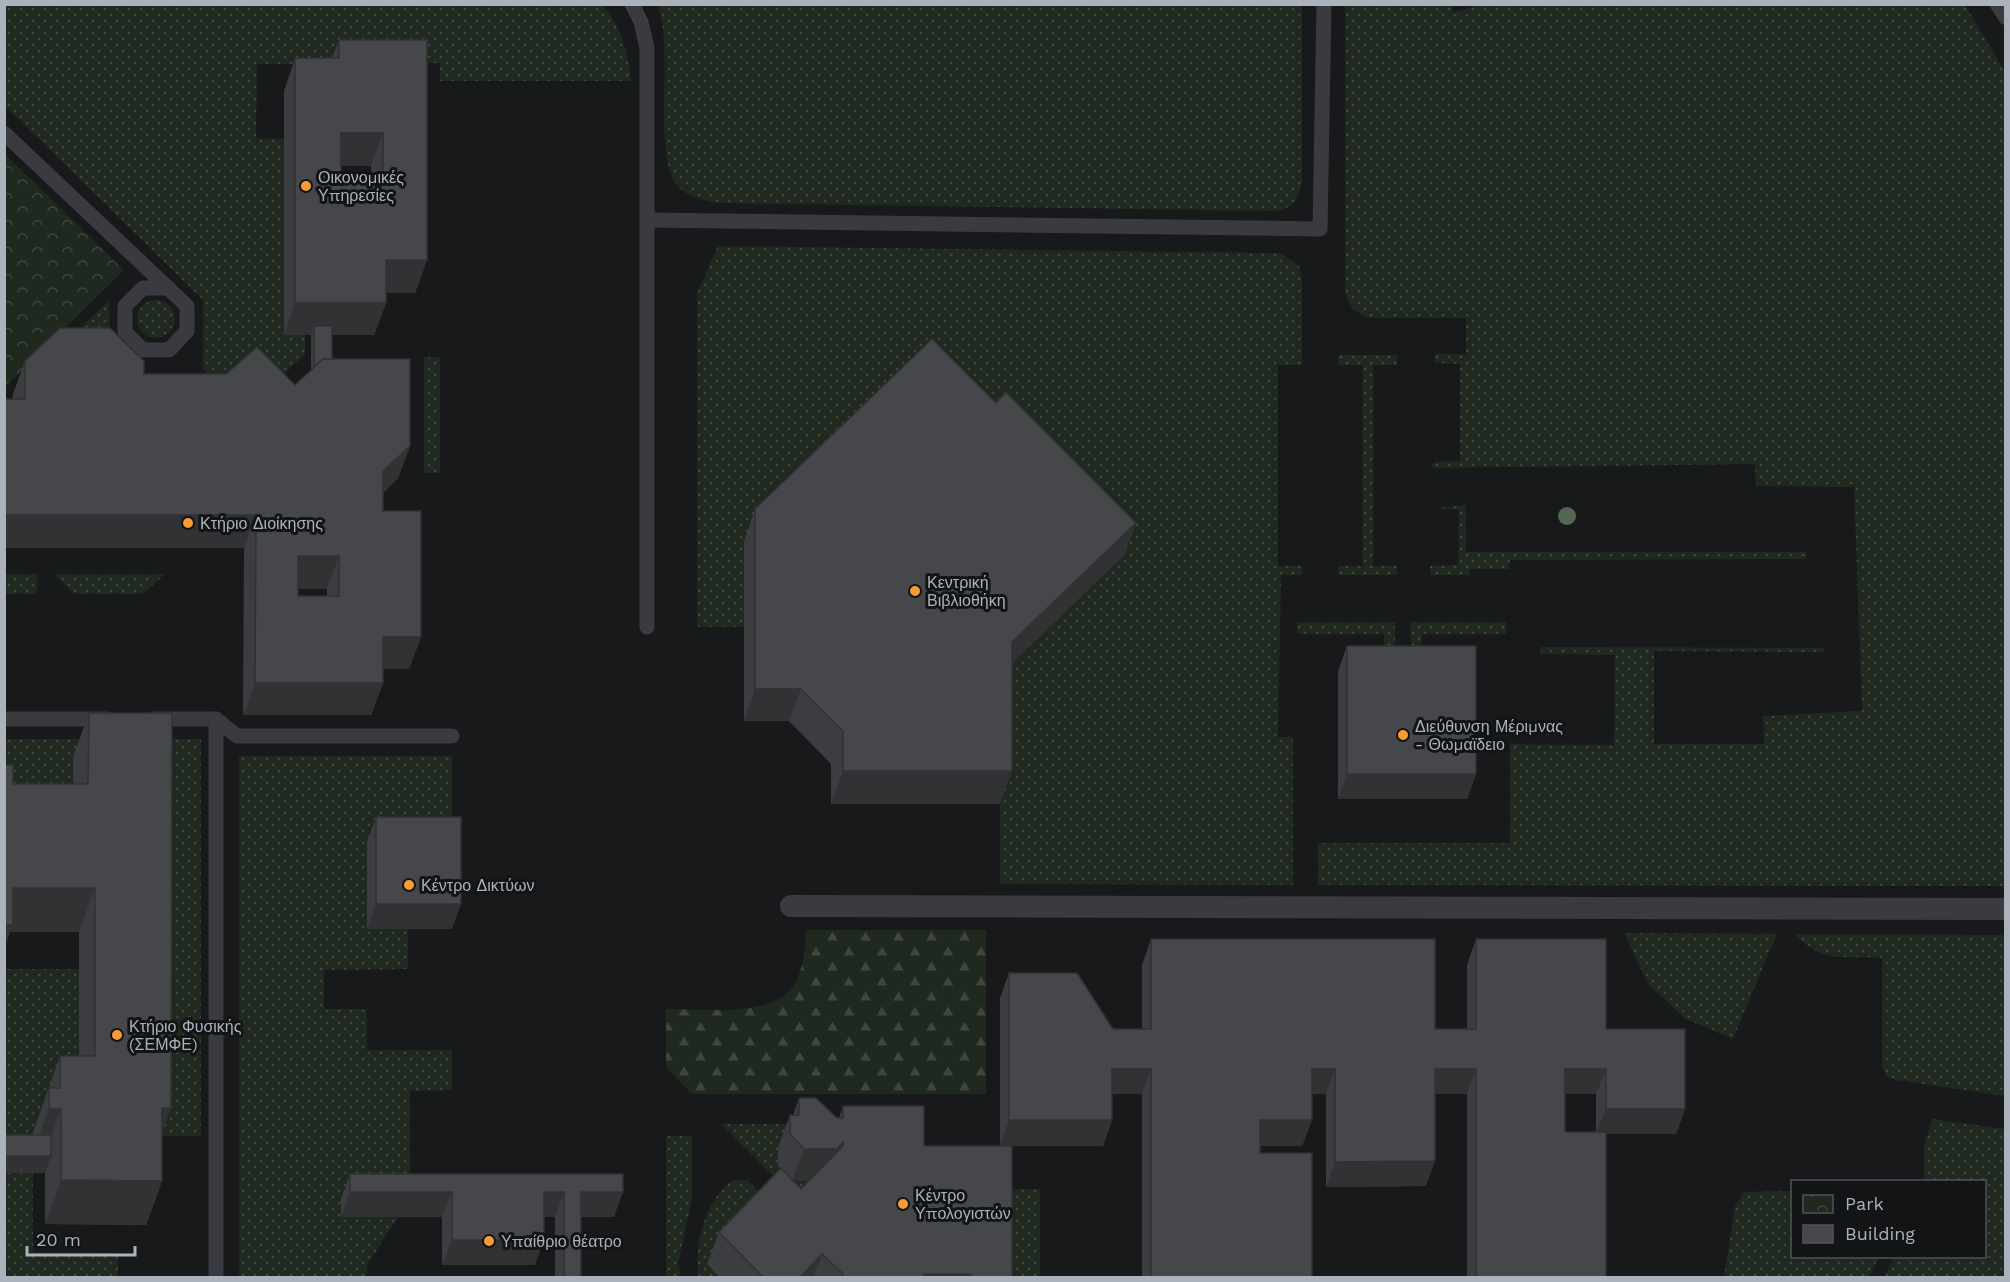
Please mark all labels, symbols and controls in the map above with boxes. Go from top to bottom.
place label: Οικονομικές Υπηρεσίες [318,168,404,205]
marker: Οικονομικές Υπηρεσίες [299,179,313,193]
place label: Κτήριο Διοίκησης [200,514,323,533]
marker: Κτήριο Διοίκησης [181,516,195,530]
place label: Κεντρική Βιβλιοθήκη [927,573,1006,610]
marker: Κεντρική Βιβλιοθήκη [908,584,922,598]
place label: Διεύθυνση Μέριμνας - Θωμαϊδειο [1415,717,1563,754]
marker: Διεύθυνση Μέριμνας - Θωμαϊδειο [1396,728,1410,742]
place label: Κέντρο Δικτύων [421,876,534,895]
marker: Κέντρο Δικτύων [402,878,416,892]
place label: Κτήριο Φυσικής (ΣΕΜΦΕ) [129,1017,242,1054]
marker: Κτήριο Φυσικής (ΣΕΜΦΕ) [110,1028,124,1042]
legend [1791,1180,1986,1258]
place label: Κέντρο Υπολογιστών [915,1186,1011,1223]
text: Park [1845,1193,1884,1214]
marker: Κέντρο Υπολογιστών [896,1197,910,1211]
scale bar [27,1219,135,1257]
text: Building [1845,1223,1915,1244]
text: 20 m [36,1229,81,1250]
place label: Υπαίθριο θέατρο [501,1232,622,1251]
marker: Υπαίθριο θέατρο [482,1234,496,1248]

